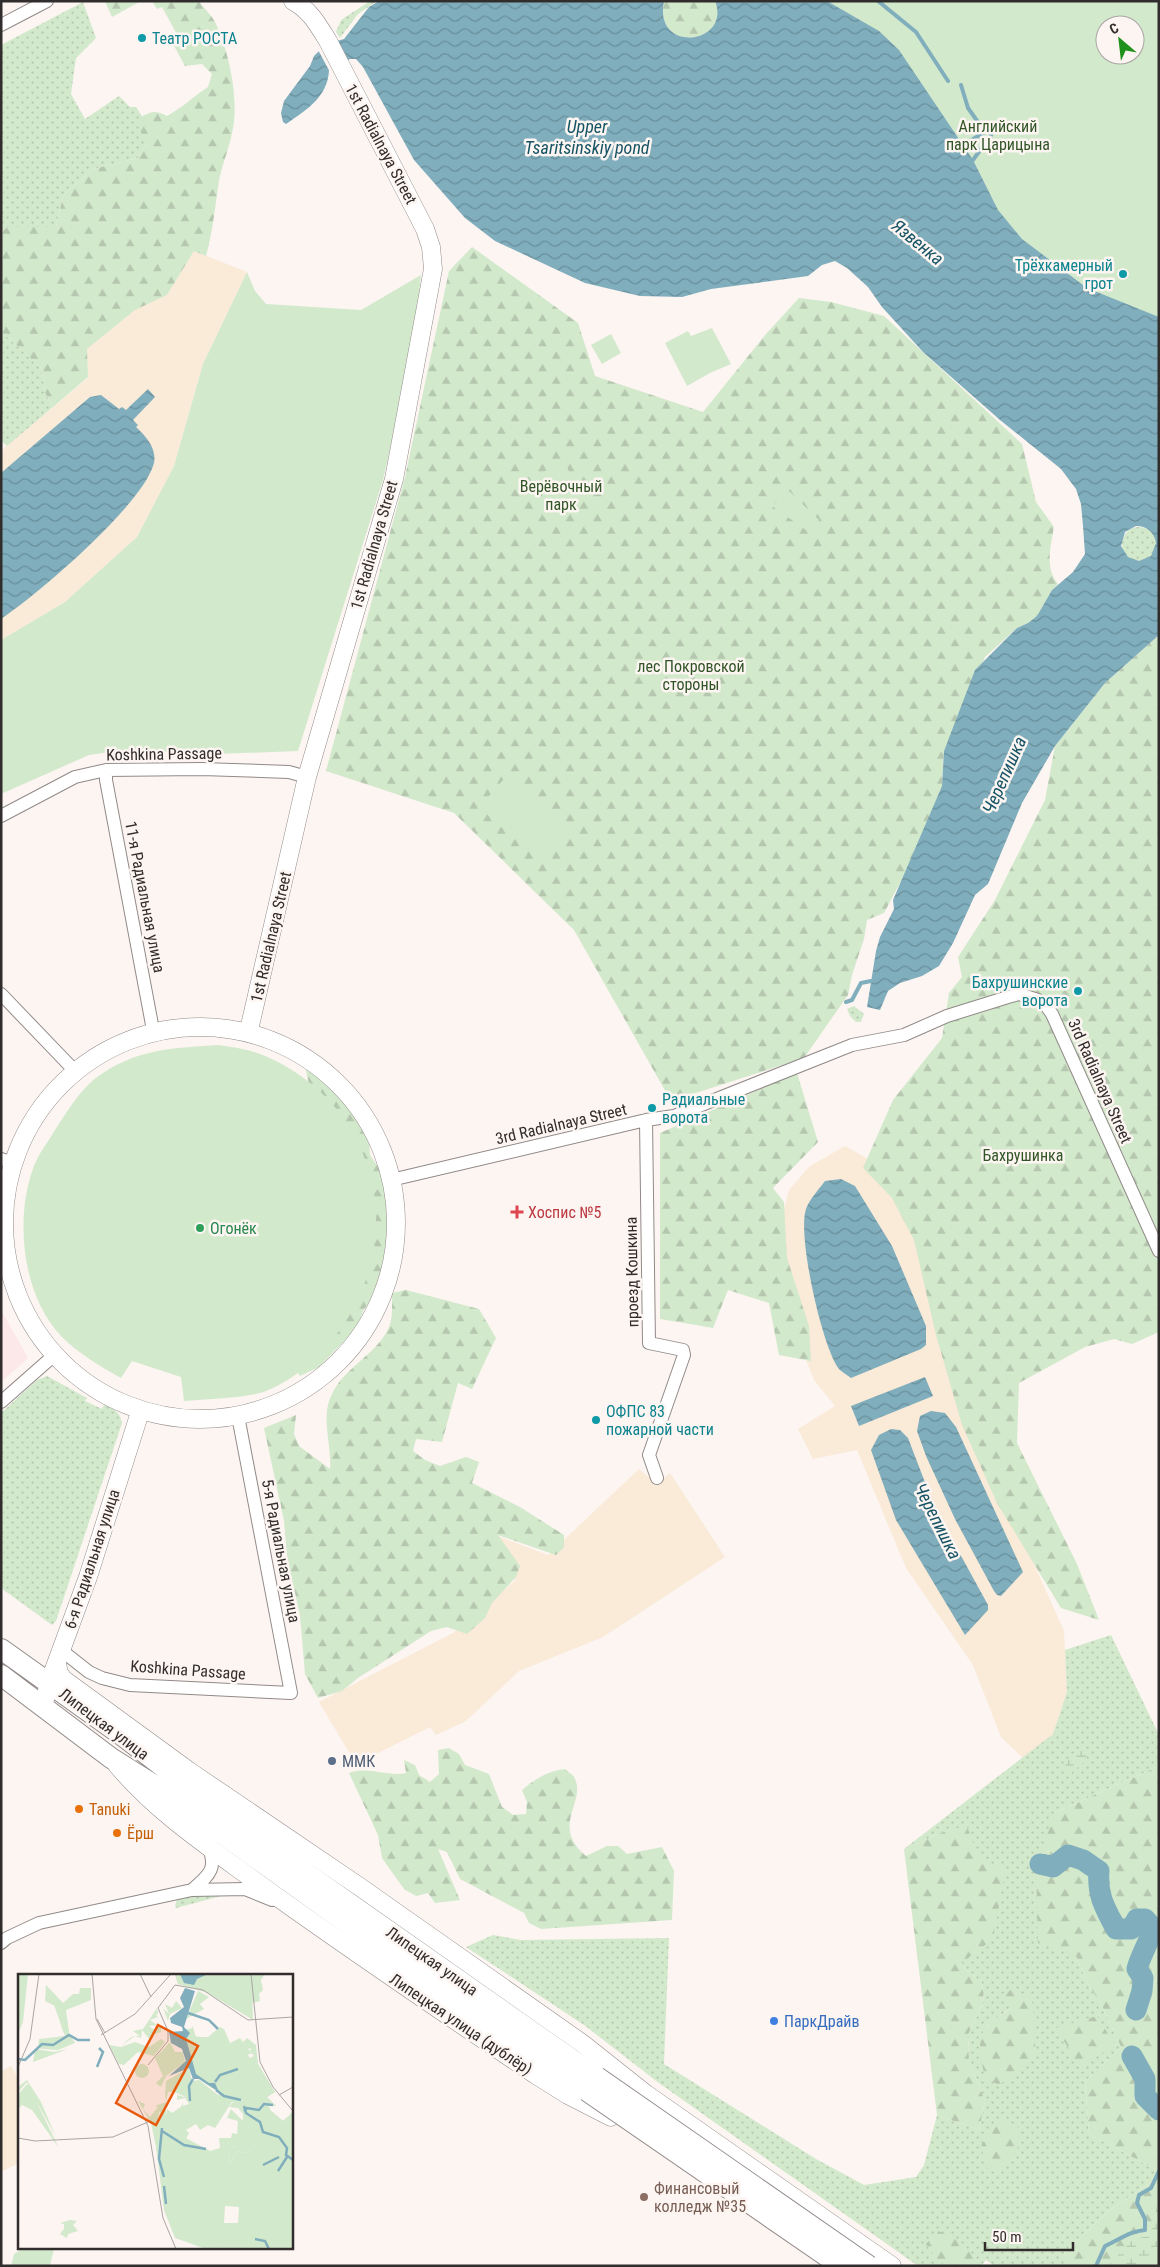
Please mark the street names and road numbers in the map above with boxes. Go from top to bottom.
street label: 1st Radialnaya Street [341,81,421,208]
street label: 1st Radialnaya Street [346,478,402,612]
street label: Koshkina Passage [106,743,222,765]
street label: 11-я Радиальная улица [121,820,169,974]
street label: 1st Radialnaya Street [247,870,295,1004]
street label: 3rd Radialnaya Street [1064,1016,1136,1146]
street label: 3rd Radialnaya Street [494,1100,629,1148]
street label: проезд Кошкина [622,1217,642,1327]
street label: 5-я Радиальная улица [258,1478,304,1624]
street label: 6-я Радиальная улица [60,1487,124,1631]
street label: Koshkina Passage [130,1656,246,1684]
street label: Липецкая улица [55,1684,153,1764]
street label: Липецкая улица [383,1922,481,2000]
street label: Липецкая улица (дублёр) [386,1969,536,2079]

